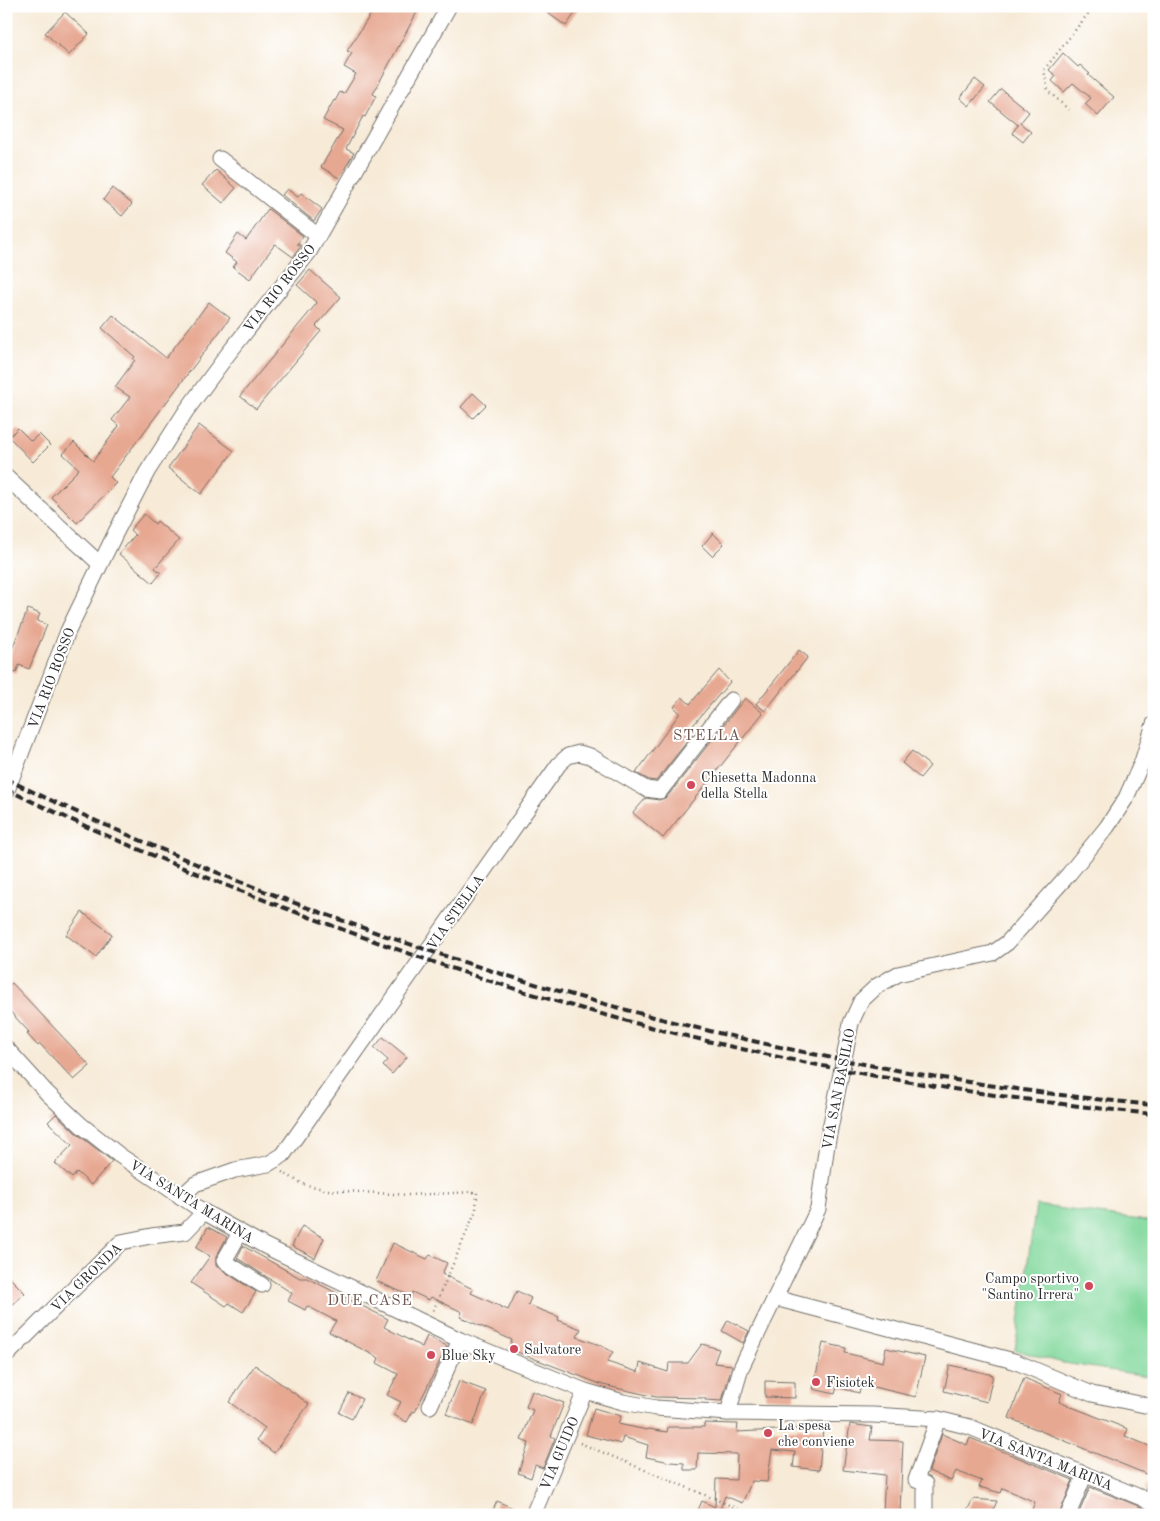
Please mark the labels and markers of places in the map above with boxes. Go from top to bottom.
place label: Chiesetta Madonna della Stella [701,771,816,801]
marker: Chiesetta Madonna della Stella [685,779,697,791]
place label: Campo sportivo "Santino Irrera" [982,1272,1079,1302]
marker: Campo sportivo "Santino Irrera" [1083,1280,1095,1292]
marker: Salvatore [508,1343,520,1355]
place label: Salvatore [524,1343,581,1357]
marker: Blue Sky [425,1349,437,1361]
place label: Blue Sky [441,1349,496,1363]
marker: Fisiotek [810,1376,822,1388]
place label: Fisiotek [826,1376,875,1390]
place label: La spesa che conviene [778,1419,854,1449]
marker: La spesa che conviene [762,1427,774,1439]

